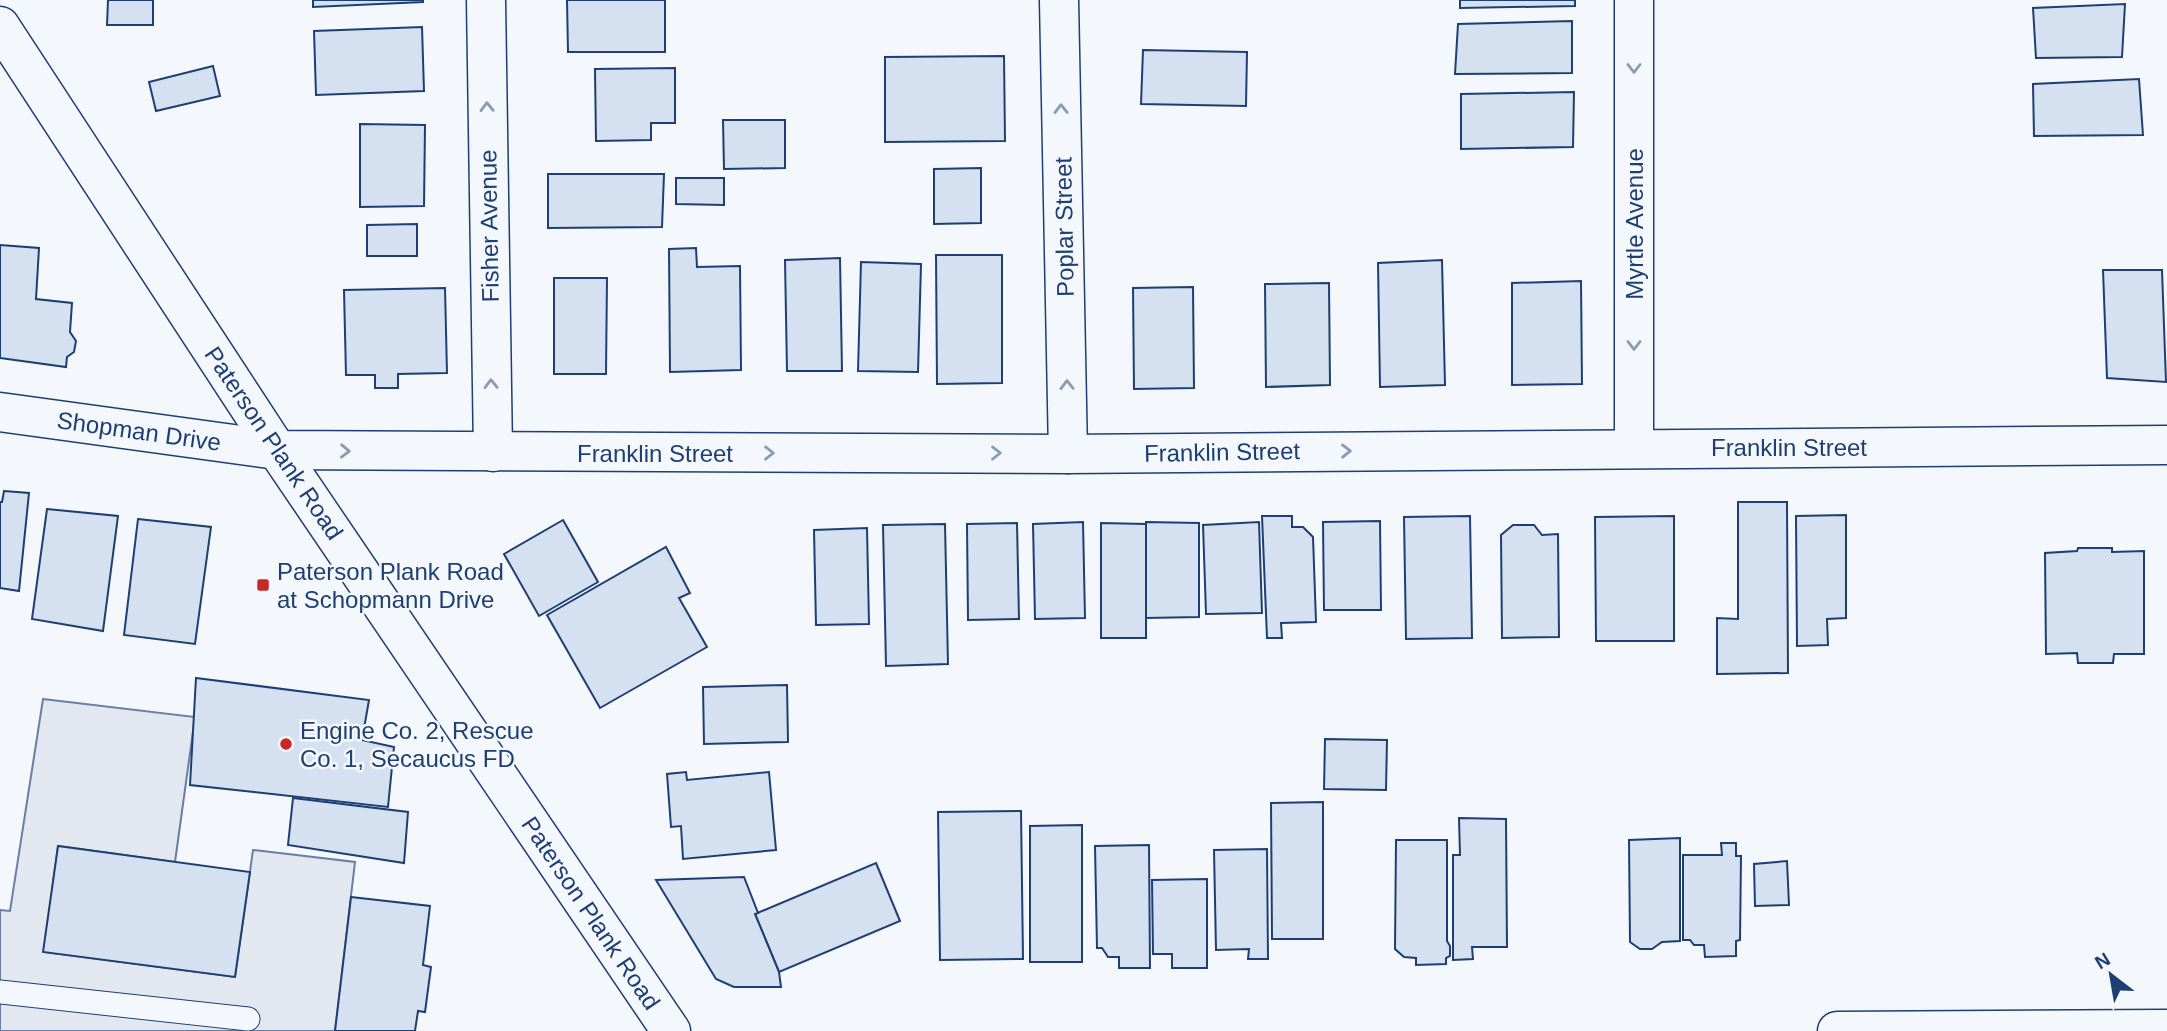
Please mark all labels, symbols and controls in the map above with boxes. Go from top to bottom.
one-way arrow [1626,63,1642,74]
one-way arrow [480,102,495,113]
one-way arrow [1053,103,1069,114]
street label: Myrtle Avenue [1621,148,1648,300]
street label: Fisher Avenue [474,149,504,303]
street label: Poplar Street [1049,156,1079,297]
one-way arrow [1626,340,1642,350]
street label: Paterson Plank Road [199,341,349,545]
one-way arrow [484,378,499,389]
one-way arrow [1059,380,1075,390]
street label: Shopman Drive [55,406,223,456]
street label: Franklin Street [1711,434,1867,461]
street label: Franklin Street [1144,437,1301,467]
street label: Franklin Street [577,440,733,467]
one-way arrow [341,443,351,459]
one-way arrow [1342,443,1352,459]
one-way arrow [764,445,775,461]
one-way arrow [992,445,1002,461]
place label: Paterson Plank Road at Schopmann Drive [277,558,504,613]
marker: Paterson Plank Road at Schopmann Drive [255,577,271,593]
place label: Engine Co. 2, Rescue Co. 1, Secaucus FD [300,717,533,772]
marker: Engine Co. 2, Rescue Co. 1, Secaucus FD [278,736,294,752]
street label: Paterson Plank Road [516,811,666,1015]
north arrow [2076,940,2146,1010]
text: N [2091,948,2114,973]

